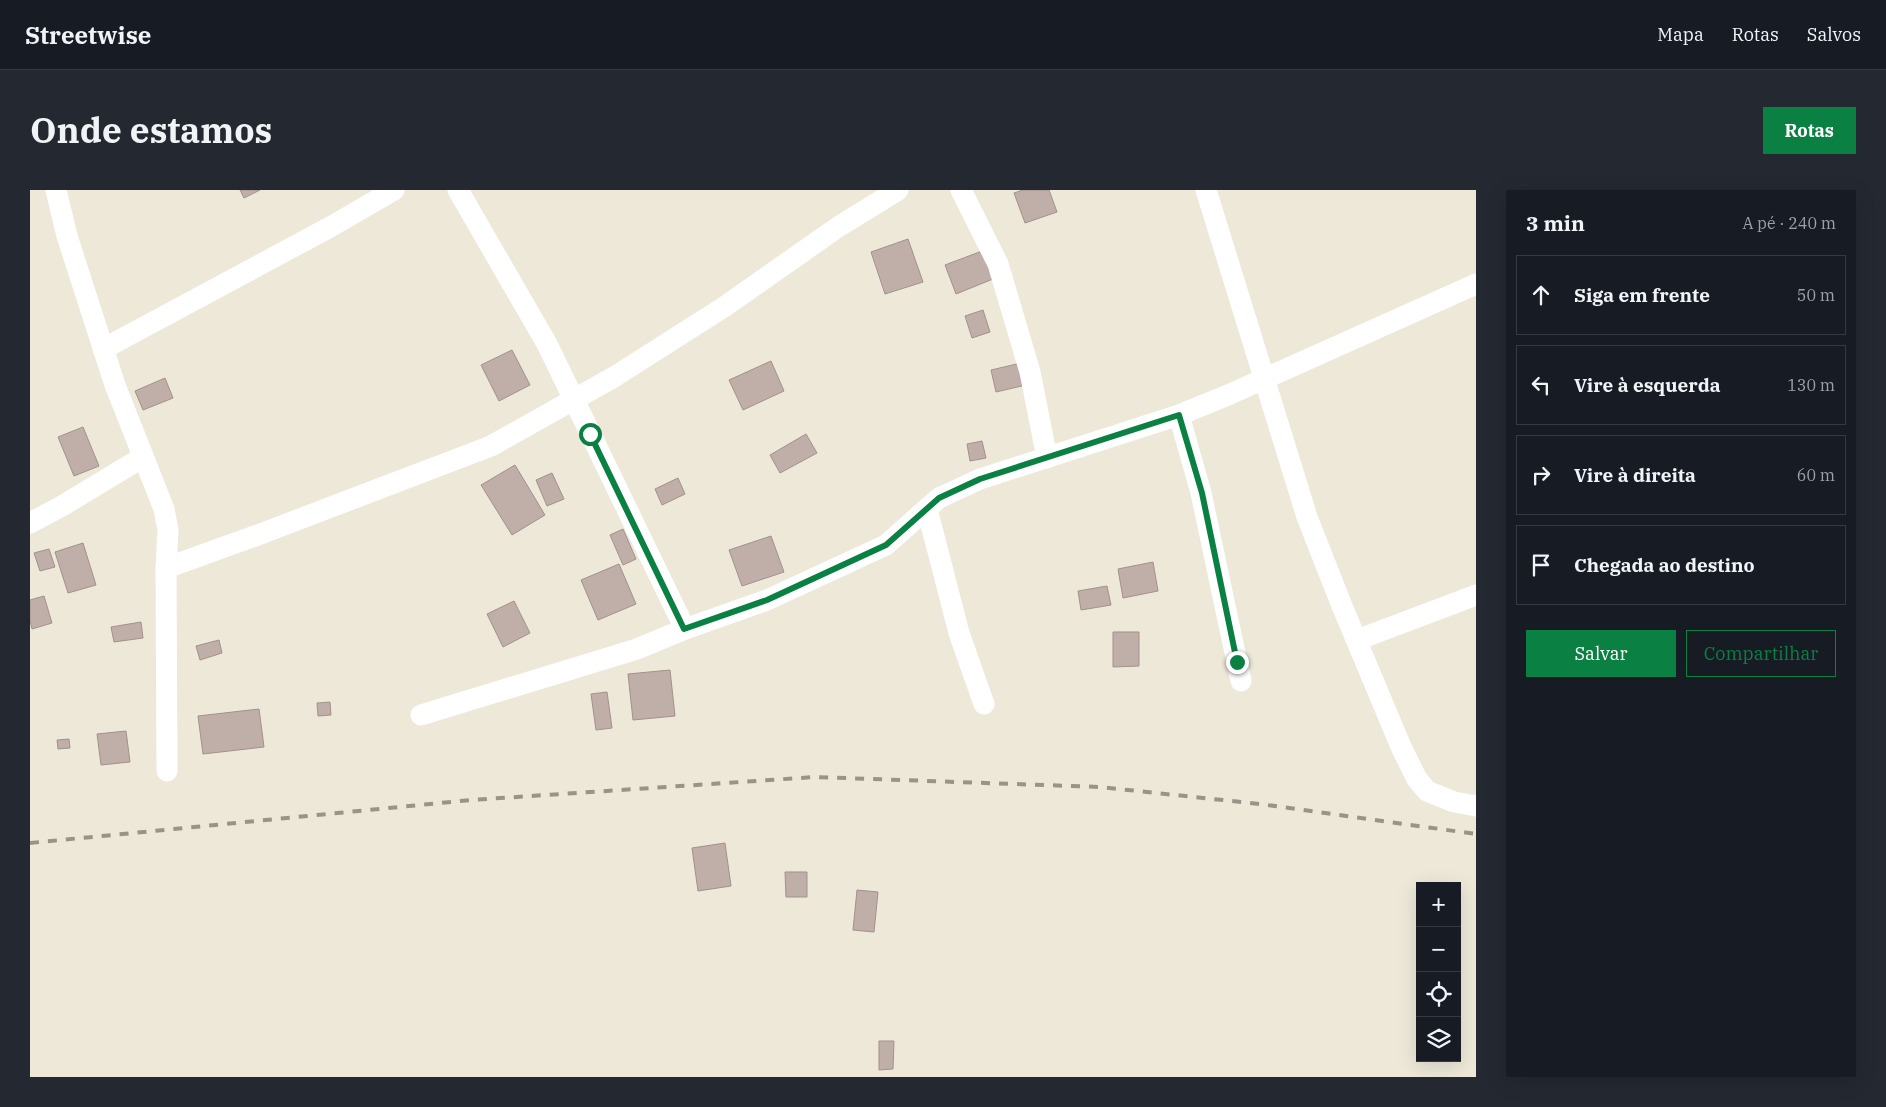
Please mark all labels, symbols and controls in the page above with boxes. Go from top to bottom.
text: Streetwise [25,19,151,51]
text: Mapa [1657,23,1704,46]
text: Rotas [1732,23,1779,46]
text: Salvos [1807,23,1861,46]
text: Onde estamos [30,107,272,153]
button: Rotas [1763,107,1856,154]
text: 3 min [1526,209,1585,237]
text: A pé · 240 m [1742,213,1836,233]
icon: ahead [1527,281,1555,309]
text: Siga em frente [1574,283,1710,307]
text: 50 m [1797,285,1835,305]
icon: left [1527,371,1555,399]
text: Vire à esquerda [1574,373,1721,397]
text: 130 m [1787,375,1835,395]
route start [579,423,602,446]
icon: right [1527,461,1555,489]
text: Vire à direita [1574,463,1696,487]
text: 60 m [1797,465,1835,485]
icon: arrive [1527,551,1555,579]
text: Chegada ao destino [1574,553,1755,577]
button: Salvar [1526,630,1676,677]
button: Compartilhar [1686,630,1836,677]
route end [1226,651,1249,674]
map controls [1416,882,1461,1062]
button: + [1416,882,1461,927]
button: − [1416,927,1461,972]
button: locate [1416,972,1461,1017]
button: layers [1416,1017,1461,1062]

